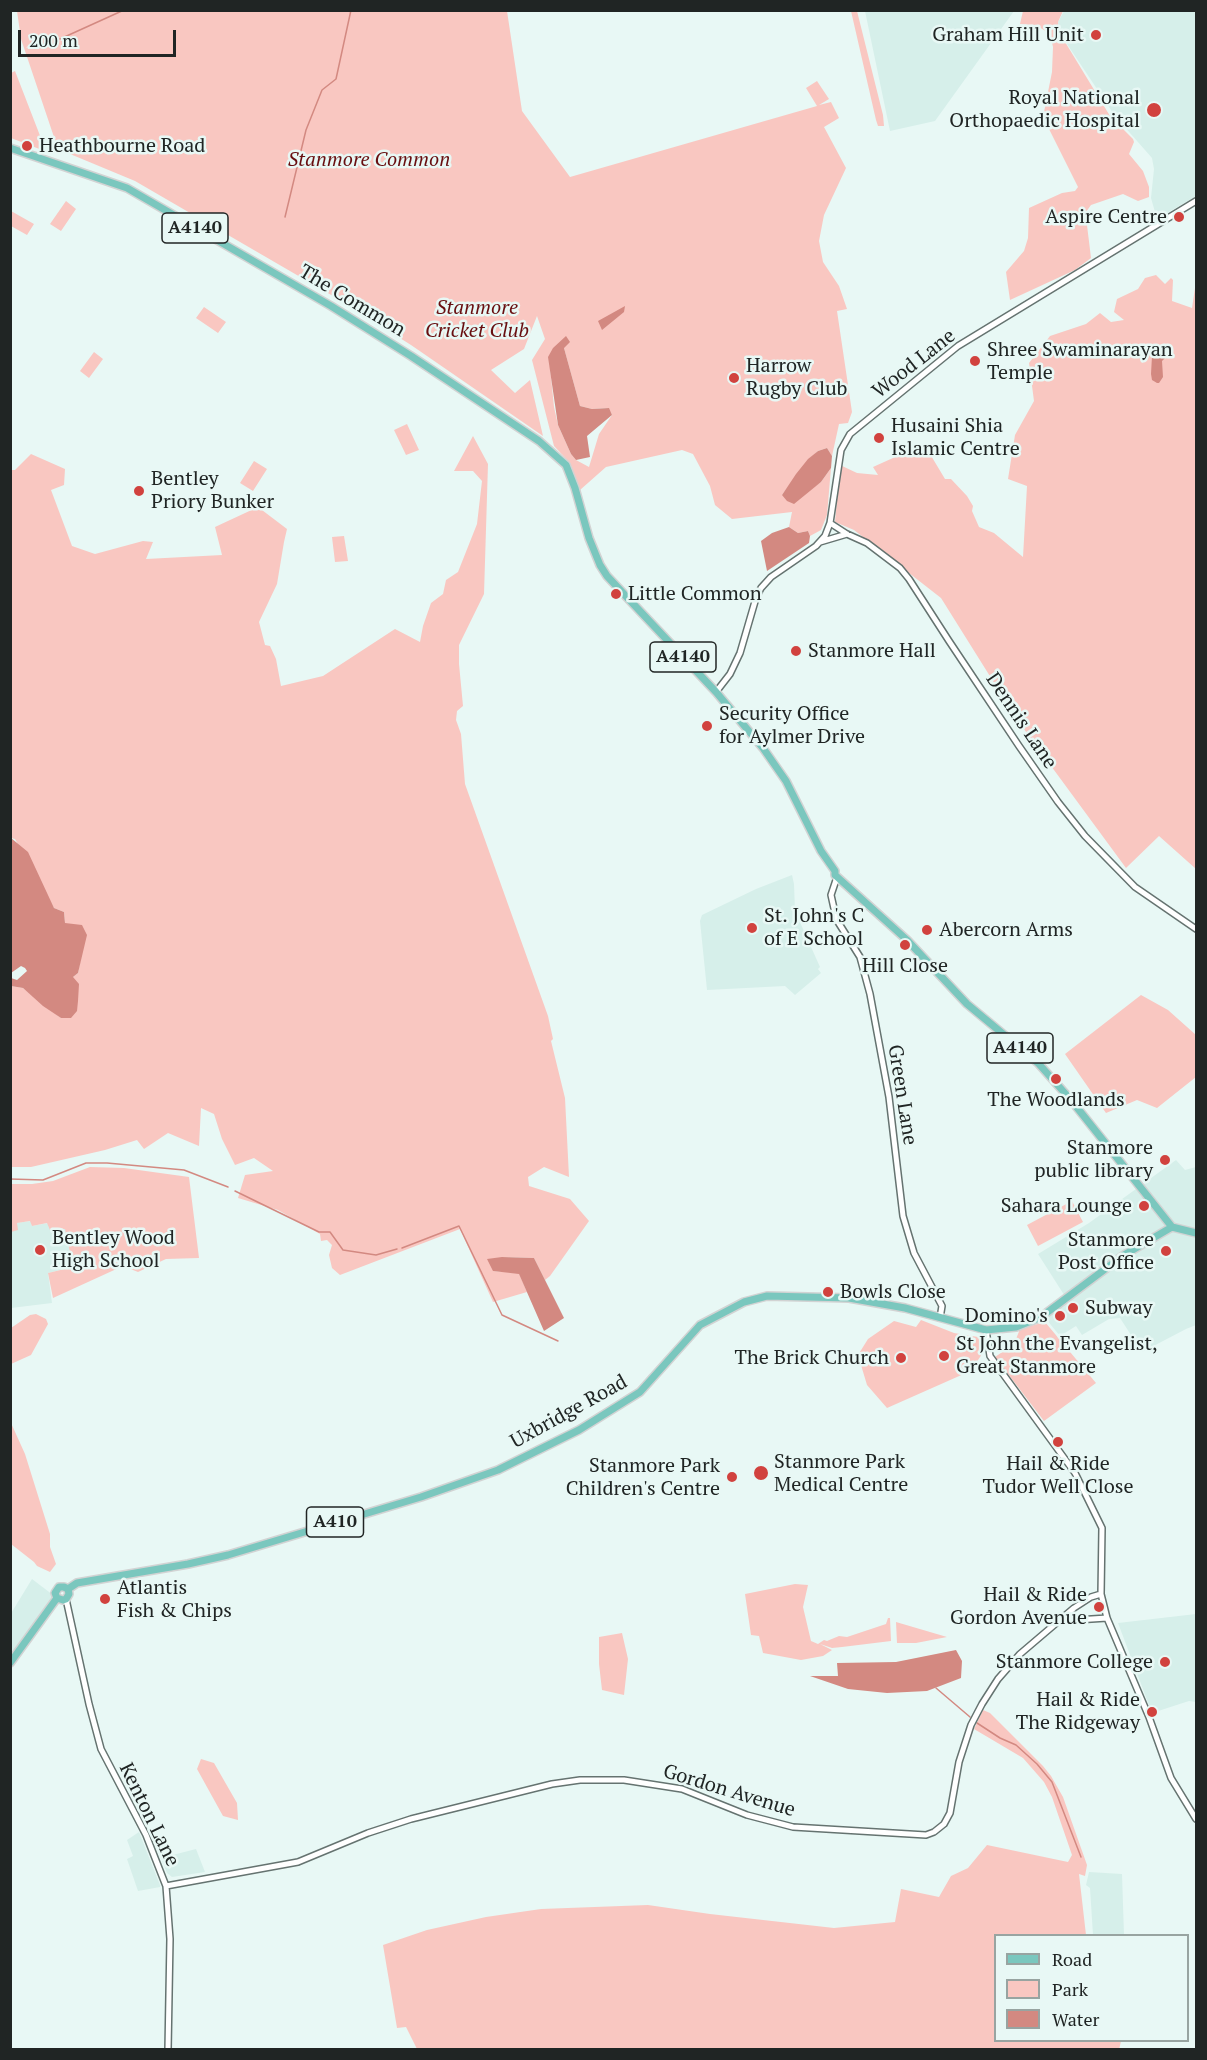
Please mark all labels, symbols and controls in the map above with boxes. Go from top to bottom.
scale bar [21,18,178,56]
place label: Graham Hill Unit [932,23,1084,47]
text: 200 m [29,28,78,52]
marker: Graham Hill Unit [1089,28,1103,42]
place label: Royal National Orthopaedic Hospital [949,86,1140,133]
marker: Royal National Orthopaedic Hospital [1145,101,1163,119]
place label: Heathbourne Road [39,134,205,158]
marker: Heathbourne Road [20,139,34,153]
park label: Stanmore Common [288,148,450,172]
place label: Aspire Centre [1045,205,1167,229]
marker: Aspire Centre [1172,210,1186,224]
road number: A4140 [162,213,228,243]
street label: The Common [294,260,410,342]
park label: Stanmore Cricket Club [425,296,529,343]
street label: Wood Lane [868,324,960,404]
place label: Shree Swaminarayan Temple [987,338,1173,385]
place label: Harrow Rugby Club [746,354,848,401]
marker: Shree Swaminarayan Temple [968,354,982,368]
marker: Harrow Rugby Club [727,371,741,385]
place label: Husaini Shia Islamic Centre [891,414,1020,461]
marker: Husaini Shia Islamic Centre [872,431,886,445]
place label: Bentley Priory Bunker [151,467,274,514]
marker: Bentley Priory Bunker [132,484,146,498]
place label: Little Common [628,582,762,606]
marker: Little Common [609,587,623,601]
place label: Stanmore Hall [808,639,936,663]
road number: A4140 [650,642,716,672]
marker: Stanmore Hall [789,644,803,658]
street label: Dennis Lane [980,668,1062,774]
place label: Security Office for Aylmer Drive [719,702,865,749]
marker: Security Office for Aylmer Drive [700,719,714,733]
place label: St. John's C of E School [764,904,864,951]
place label: Abercorn Arms [939,918,1073,942]
marker: St. John's C of E School [745,921,759,935]
marker: Abercorn Arms [920,923,934,937]
marker: Hill Close [898,938,912,952]
place label: Hill Close [862,954,948,978]
road number: A4140 [987,1033,1053,1063]
street label: Green Lane [882,1043,922,1147]
marker: The Woodlands [1049,1072,1063,1086]
place label: The Woodlands [987,1088,1125,1112]
place label: Stanmore public library [1034,1136,1153,1183]
marker: Stanmore public library [1158,1153,1172,1167]
place label: Sahara Lounge [1001,1194,1132,1218]
marker: Sahara Lounge [1137,1199,1151,1213]
place label: Bentley Wood High School [52,1226,175,1273]
place label: Stanmore Post Office [1058,1228,1154,1275]
marker: Bentley Wood High School [33,1243,47,1257]
marker: Stanmore Post Office [1159,1244,1173,1258]
place label: Bowls Close [840,1280,946,1304]
marker: Bowls Close [821,1285,835,1299]
place label: Subway [1085,1296,1153,1320]
marker: Subway [1066,1301,1080,1315]
place label: Domino's [965,1304,1048,1328]
marker: Domino's [1053,1309,1067,1323]
place label: St John the Evangelist, Great Stanmore [956,1332,1158,1379]
place label: The Brick Church [735,1346,889,1370]
marker: St John the Evangelist, Great Stanmore [937,1349,951,1363]
marker: The Brick Church [894,1351,908,1365]
street label: Uxbridge Road [507,1370,631,1454]
marker: Hail & Ride Tudor Well Close [1051,1435,1065,1449]
place label: Stanmore Park Medical Centre [774,1450,908,1497]
place label: Hail & Ride Tudor Well Close [983,1452,1133,1499]
place label: Stanmore Park Children's Centre [566,1454,720,1501]
marker: Stanmore Park Medical Centre [752,1464,770,1482]
marker: Stanmore Park Children's Centre [725,1470,739,1484]
road number: A410 [306,1507,364,1537]
place label: Atlantis Fish & Chips [117,1576,232,1623]
place label: Hail & Ride Gordon Avenue [950,1583,1087,1630]
marker: Atlantis Fish & Chips [98,1592,112,1606]
marker: Hail & Ride Gordon Avenue [1092,1600,1106,1614]
place label: Stanmore College [996,1650,1153,1674]
marker: Stanmore College [1158,1655,1172,1669]
place label: Hail & Ride The Ridgeway [1016,1688,1140,1735]
marker: Hail & Ride The Ridgeway [1145,1705,1159,1719]
street label: Kenton Lane [114,1759,184,1871]
street label: Gordon Avenue [660,1760,798,1822]
legend [994,1934,1189,2042]
text: Road [1052,1947,1092,1971]
text: Park [1052,1977,1088,2001]
text: Water [1052,2007,1099,2031]

